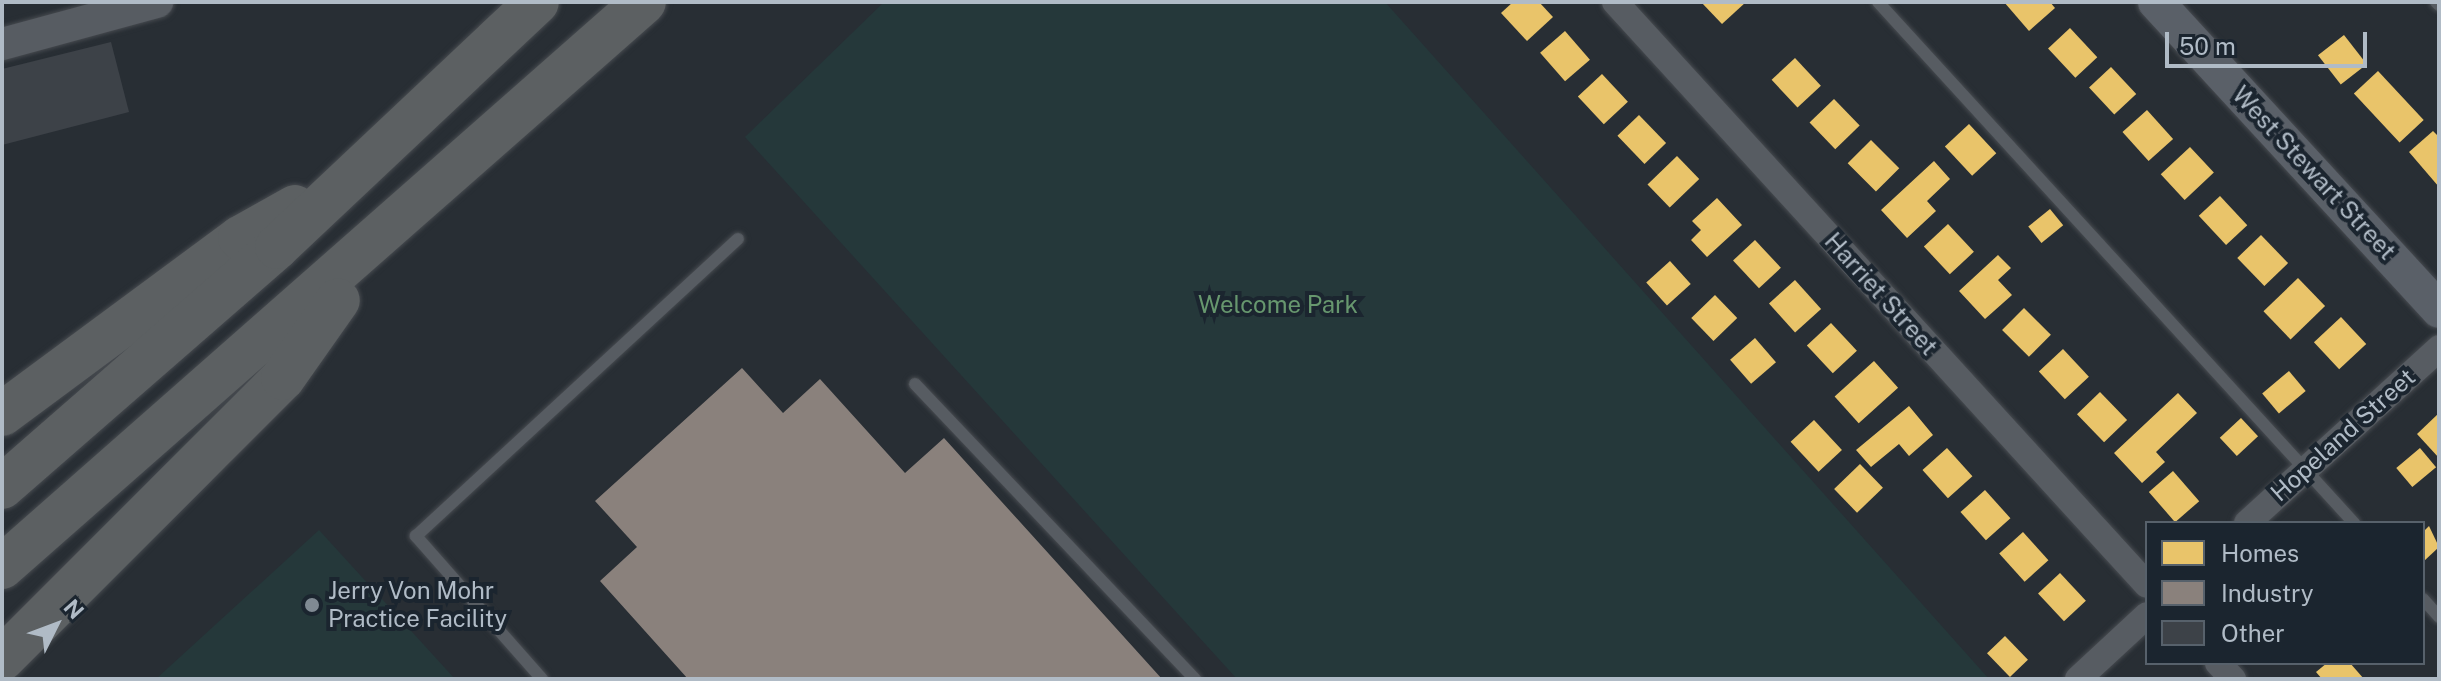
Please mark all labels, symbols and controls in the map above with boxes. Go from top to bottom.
scale bar [2169,16,2371,66]
text: 50 m [2179,32,2236,60]
street label: West Stewart Street [2226,80,2402,266]
street label: Harriet Street [1819,227,1943,361]
park label: Welcome Park [1198,291,1358,319]
street label: Hopeland Street [2265,363,2421,507]
legend [2145,521,2425,665]
text: Homes [2221,539,2299,567]
place label: Jerry Von Mohr Practice Facility [328,577,507,633]
text: Industry [2221,579,2314,607]
north arrow [16,585,96,665]
text: N [58,594,89,624]
marker: Jerry Von Mohr Practice Facility [303,596,321,614]
text: Other [2221,619,2285,647]

